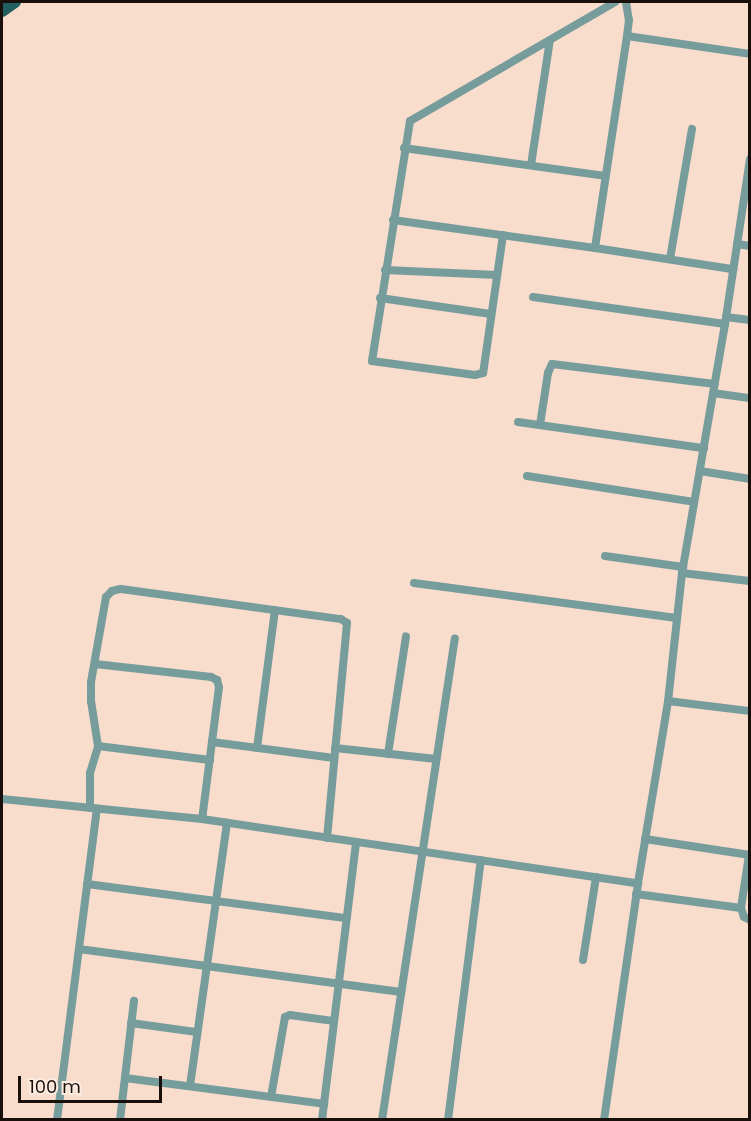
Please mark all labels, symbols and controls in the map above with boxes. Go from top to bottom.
scale bar [21,1064,165,1102]
text: 100 m [29,1074,81,1099]

